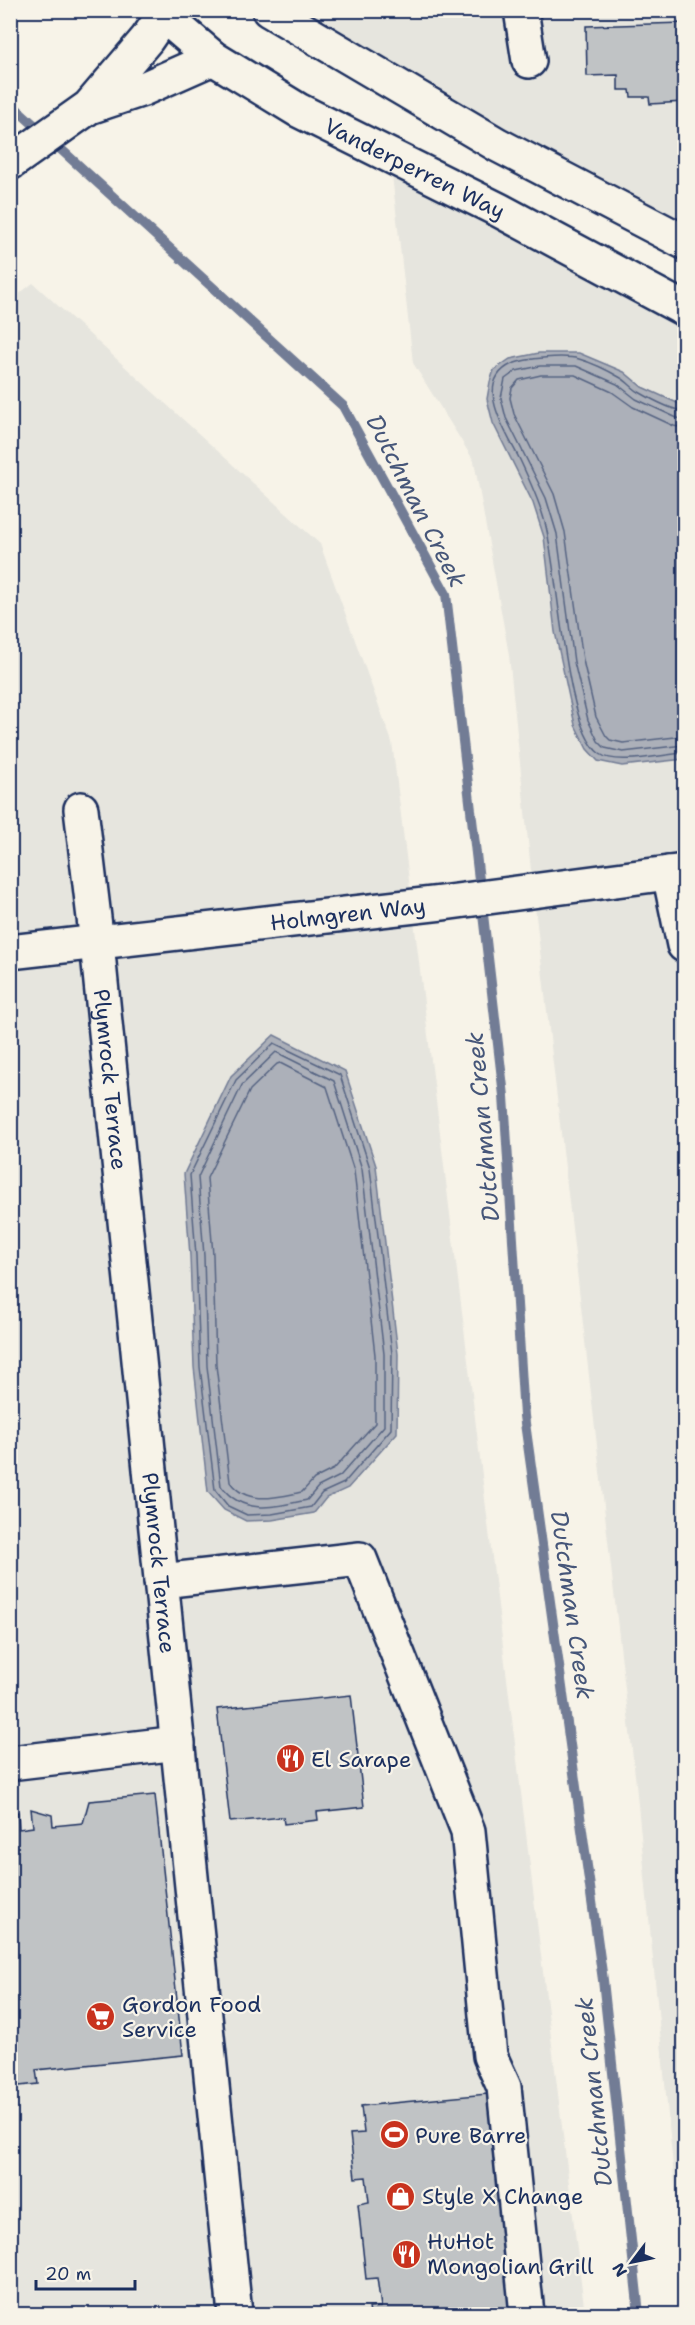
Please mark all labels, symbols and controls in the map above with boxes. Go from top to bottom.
street label: Vanderperren Way [319,111,510,226]
water label: Dutchman Creek [358,409,474,593]
street label: Holmgren Way [269,891,427,937]
street label: Plymrock Terrace [87,987,134,1171]
water label: Dutchman Creek [459,1030,507,1223]
street label: Plymrock Terrace [135,1471,182,1655]
water label: Dutchman Creek [543,1508,601,1702]
restaurant icon: El Sarape [274,1743,306,1775]
place label: El Sarape [311,1745,411,1774]
place label: Gordon Food Service [122,1990,261,2044]
water label: Dutchman Creek [568,1995,620,2188]
supermarket icon: Gordon Food Service [85,2001,117,2033]
sports icon: Pure Barre [378,2119,410,2151]
place label: Pure Barre [415,2121,527,2150]
shop icon: Style X Change [385,2180,417,2212]
place label: Style X Change [422,2182,583,2211]
place label: HuHot Mongolian Grill [427,2227,594,2281]
north arrow [602,2232,662,2292]
restaurant icon: HuHot Mongolian Grill [390,2238,422,2270]
scale bar [36,2253,135,2291]
text: N [607,2259,632,2281]
text: 20 m [45,2262,91,2286]

